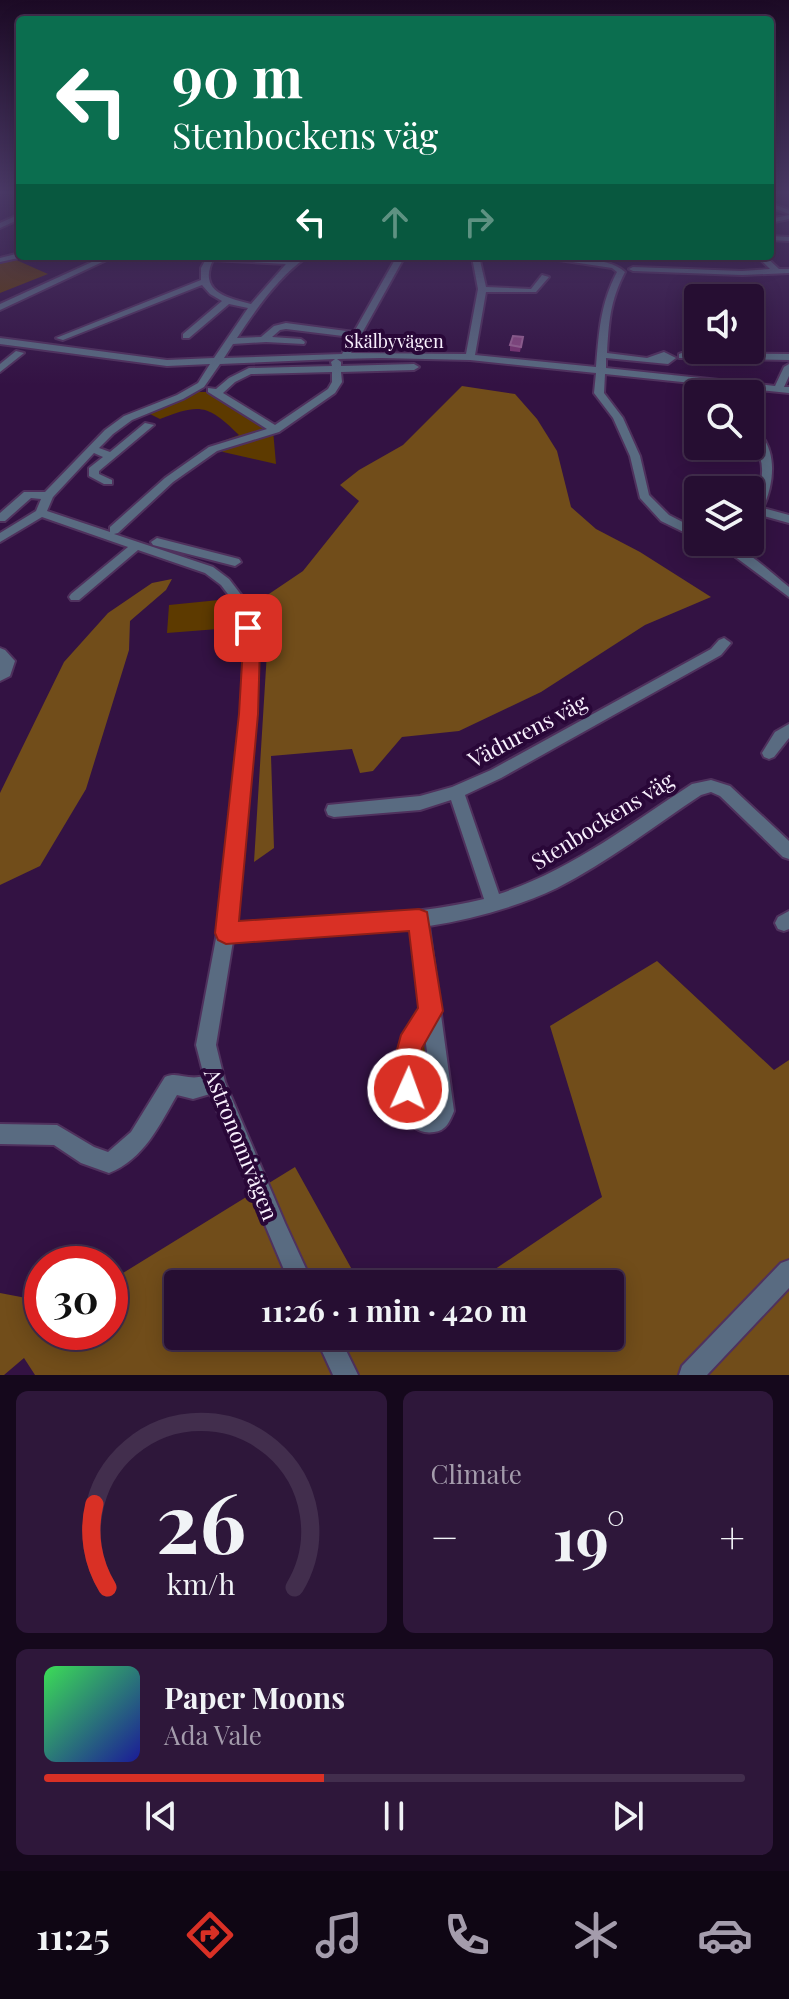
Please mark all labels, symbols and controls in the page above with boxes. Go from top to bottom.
text: 90 m [172,38,303,113]
icon: left [40,48,144,152]
text: Stenbockens väg [172,110,438,158]
icon: left [289,200,333,244]
icon: ahead [373,200,417,244]
icon: right [457,200,501,244]
map controls [684,284,764,556]
button: sound [684,284,764,364]
street label: Skälbyvägen [344,329,444,353]
button: search [684,380,764,460]
button: layers [684,476,764,556]
pin [214,594,282,662]
icon: arrive [226,606,270,650]
street label: Vädurens väg [461,686,592,774]
street label: Stenbockens väg [525,764,679,876]
position arrow [366,1047,450,1131]
street label: Astronomivägen [198,1063,286,1224]
speed limit sign: 30 [24,1246,128,1350]
text: 11:26 · 1 min · 420 m [261,1290,527,1330]
text: Climate [431,1456,522,1491]
text: 26 [156,1464,246,1575]
text: 19° [553,1496,625,1576]
text: − [431,1506,459,1565]
text: + [719,1506,745,1565]
text: km/h [167,1564,236,1602]
text: Paper Moons [164,1677,345,1717]
text: Ada Vale [164,1717,262,1752]
icon: previous [139,1794,183,1838]
icon: pause [372,1794,416,1838]
icon: next [606,1794,650,1838]
icon: directions [182,1907,238,1963]
icon: music [311,1907,367,1963]
icon: phone [439,1907,495,1963]
icon: climate [568,1907,624,1963]
icon: car [697,1907,753,1963]
text: 11:25 [36,1911,110,1959]

